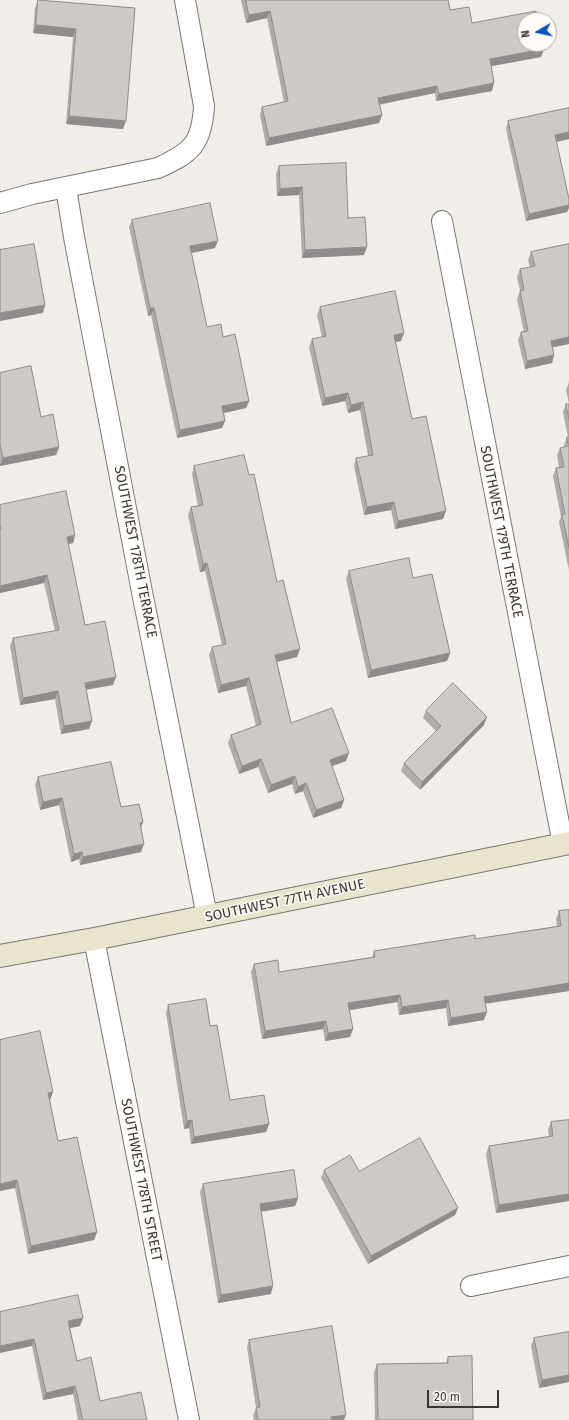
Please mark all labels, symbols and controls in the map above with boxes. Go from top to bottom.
north arrow [517,12,557,52]
text: N [519,29,533,38]
street label: SOUTHWEST 179TH TERRACE [476,445,526,619]
street label: SOUTHWEST 178TH TERRACE [110,464,160,640]
street label: SOUTHWEST 77TH AVENUE [204,876,366,926]
street label: SOUTHWEST 178TH STREET [117,1097,165,1263]
scale bar [429,1382,501,1408]
text: 20 m [434,1390,460,1404]

